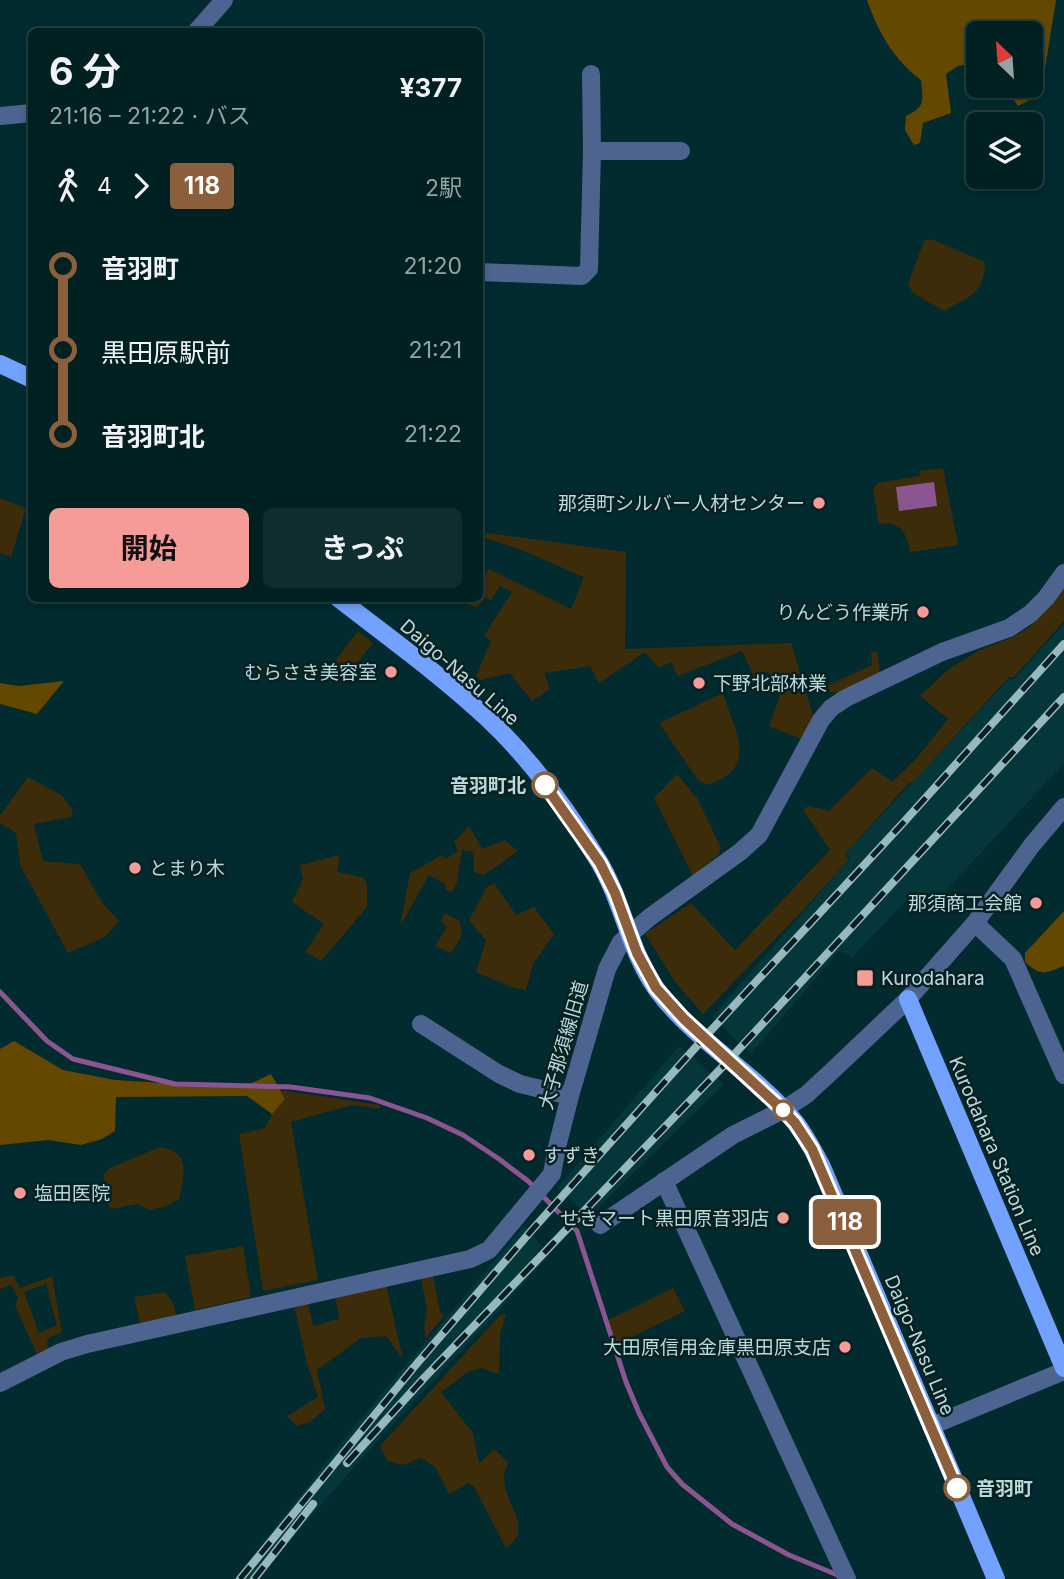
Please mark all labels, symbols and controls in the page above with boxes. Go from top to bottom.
north arrow [966,21,1043,98]
map controls [966,21,1043,189]
text: 6 分 [49,48,121,94]
text: ¥377 [400,72,462,103]
text: 21:16 – 21:22 · バス [49,102,251,130]
button: layers [966,112,1043,189]
icon: walk [49,167,87,205]
icon: forward [122,167,160,205]
text: 118 [184,171,220,200]
text: 4 [97,172,112,200]
text: 2駅 [425,174,462,202]
text: 21:20 [403,252,462,280]
text: 音羽町 [101,253,179,284]
text: 21:21 [409,336,462,364]
text: 黒田原駅前 [101,337,231,368]
text: 21:22 [404,420,462,448]
text: 音羽町北 [101,421,205,452]
place label: 那須町シルバー人材センター [558,492,805,515]
marker: 那須町シルバー人材センター [811,495,827,511]
button: 開始 [49,508,249,588]
button: きっぷ [263,508,462,588]
place label: りんどう作業所 [777,601,909,624]
marker: りんどう作業所 [915,604,931,620]
street label: Daigo-Nasu Line [396,614,524,730]
place label: むらさき美容室 [244,661,377,684]
marker: むらさき美容室 [383,664,399,680]
place label: 下野北部林業 [713,672,827,695]
marker: 下野北部林業 [691,675,707,691]
marker: 音羽町北 [532,772,558,798]
place label: 音羽町北 [450,774,526,797]
place label: とまり木 [149,857,225,880]
marker: とまり木 [127,860,143,876]
place label: 那須商工会館 [908,892,1022,915]
marker: 那須商工会館 [1028,895,1044,911]
place label: Kurodahara [881,967,985,990]
marker: Kurodahara [855,968,875,988]
street label: 大子那須線旧道 [534,978,593,1112]
street label: Kurodahara Station Line [944,1053,1049,1259]
unlabelled marker [773,1100,793,1120]
place label: すずき [543,1144,600,1167]
marker: すずき [521,1147,537,1163]
place label: 塩田医院 [34,1182,110,1205]
marker: 塩田医院 [12,1185,28,1201]
line badge: 118 [805,1199,885,1245]
place label: せきマート黒田原音羽店 [560,1207,769,1230]
text: 118 [827,1207,863,1236]
marker: せきマート黒田原音羽店 [775,1210,791,1226]
street label: Daigo-Nasu Line [880,1272,959,1419]
place label: 大田原信用金庫黒田原支店 [603,1336,831,1359]
marker: 大田原信用金庫黒田原支店 [837,1339,853,1355]
marker: 音羽町 [944,1475,970,1501]
place label: 音羽町 [976,1477,1033,1500]

